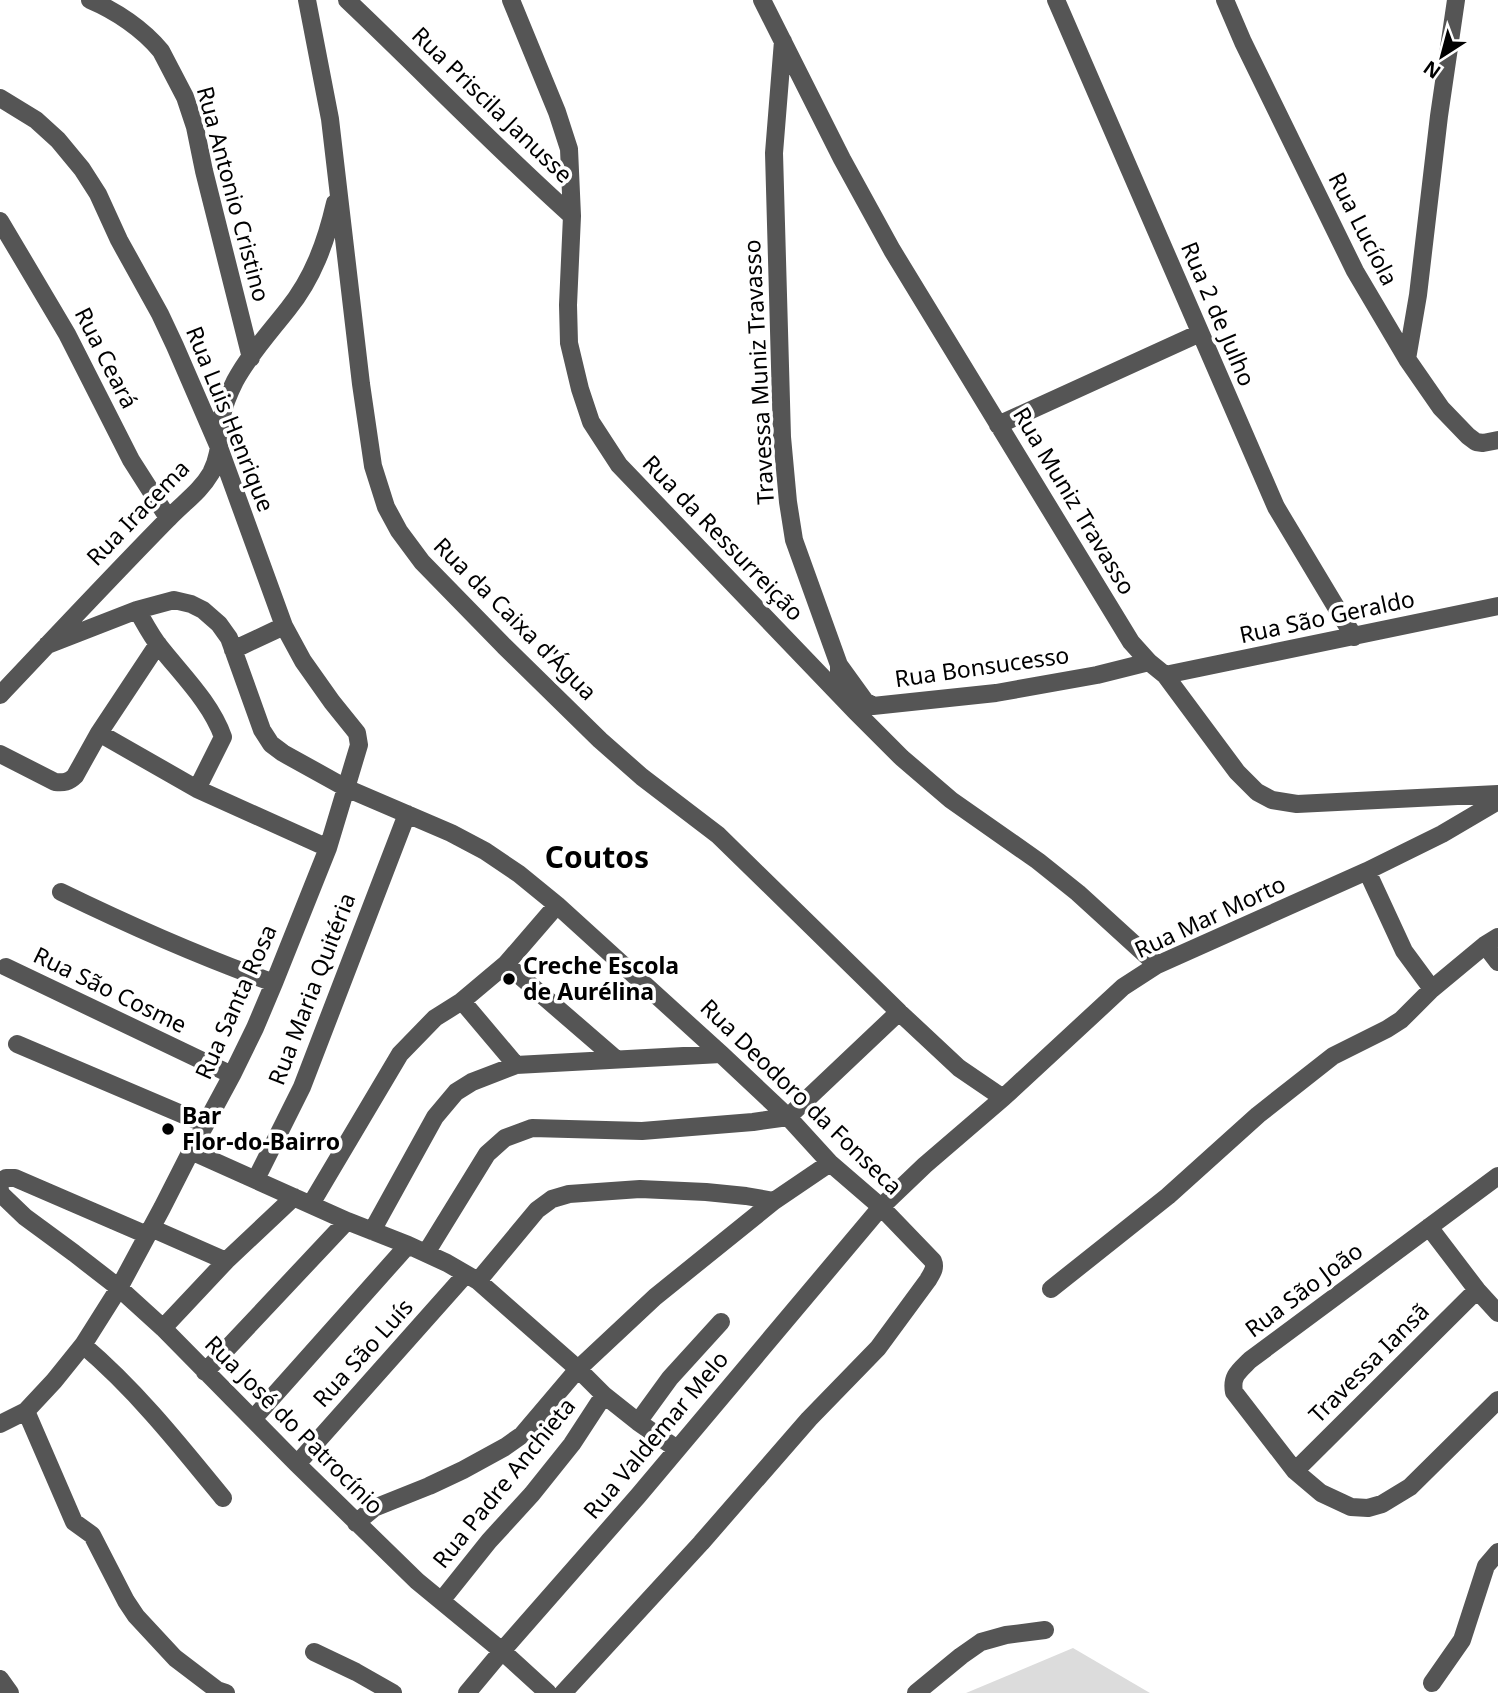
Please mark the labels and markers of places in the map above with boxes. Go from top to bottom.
place label: Creche Escola de Aurélina [523,949,679,1007]
marker: Creche Escola de Aurélina [501,971,517,987]
place label: Bar Flor-do-Bairro [182,1099,340,1157]
marker: Bar Flor-do-Bairro [160,1121,176,1137]

